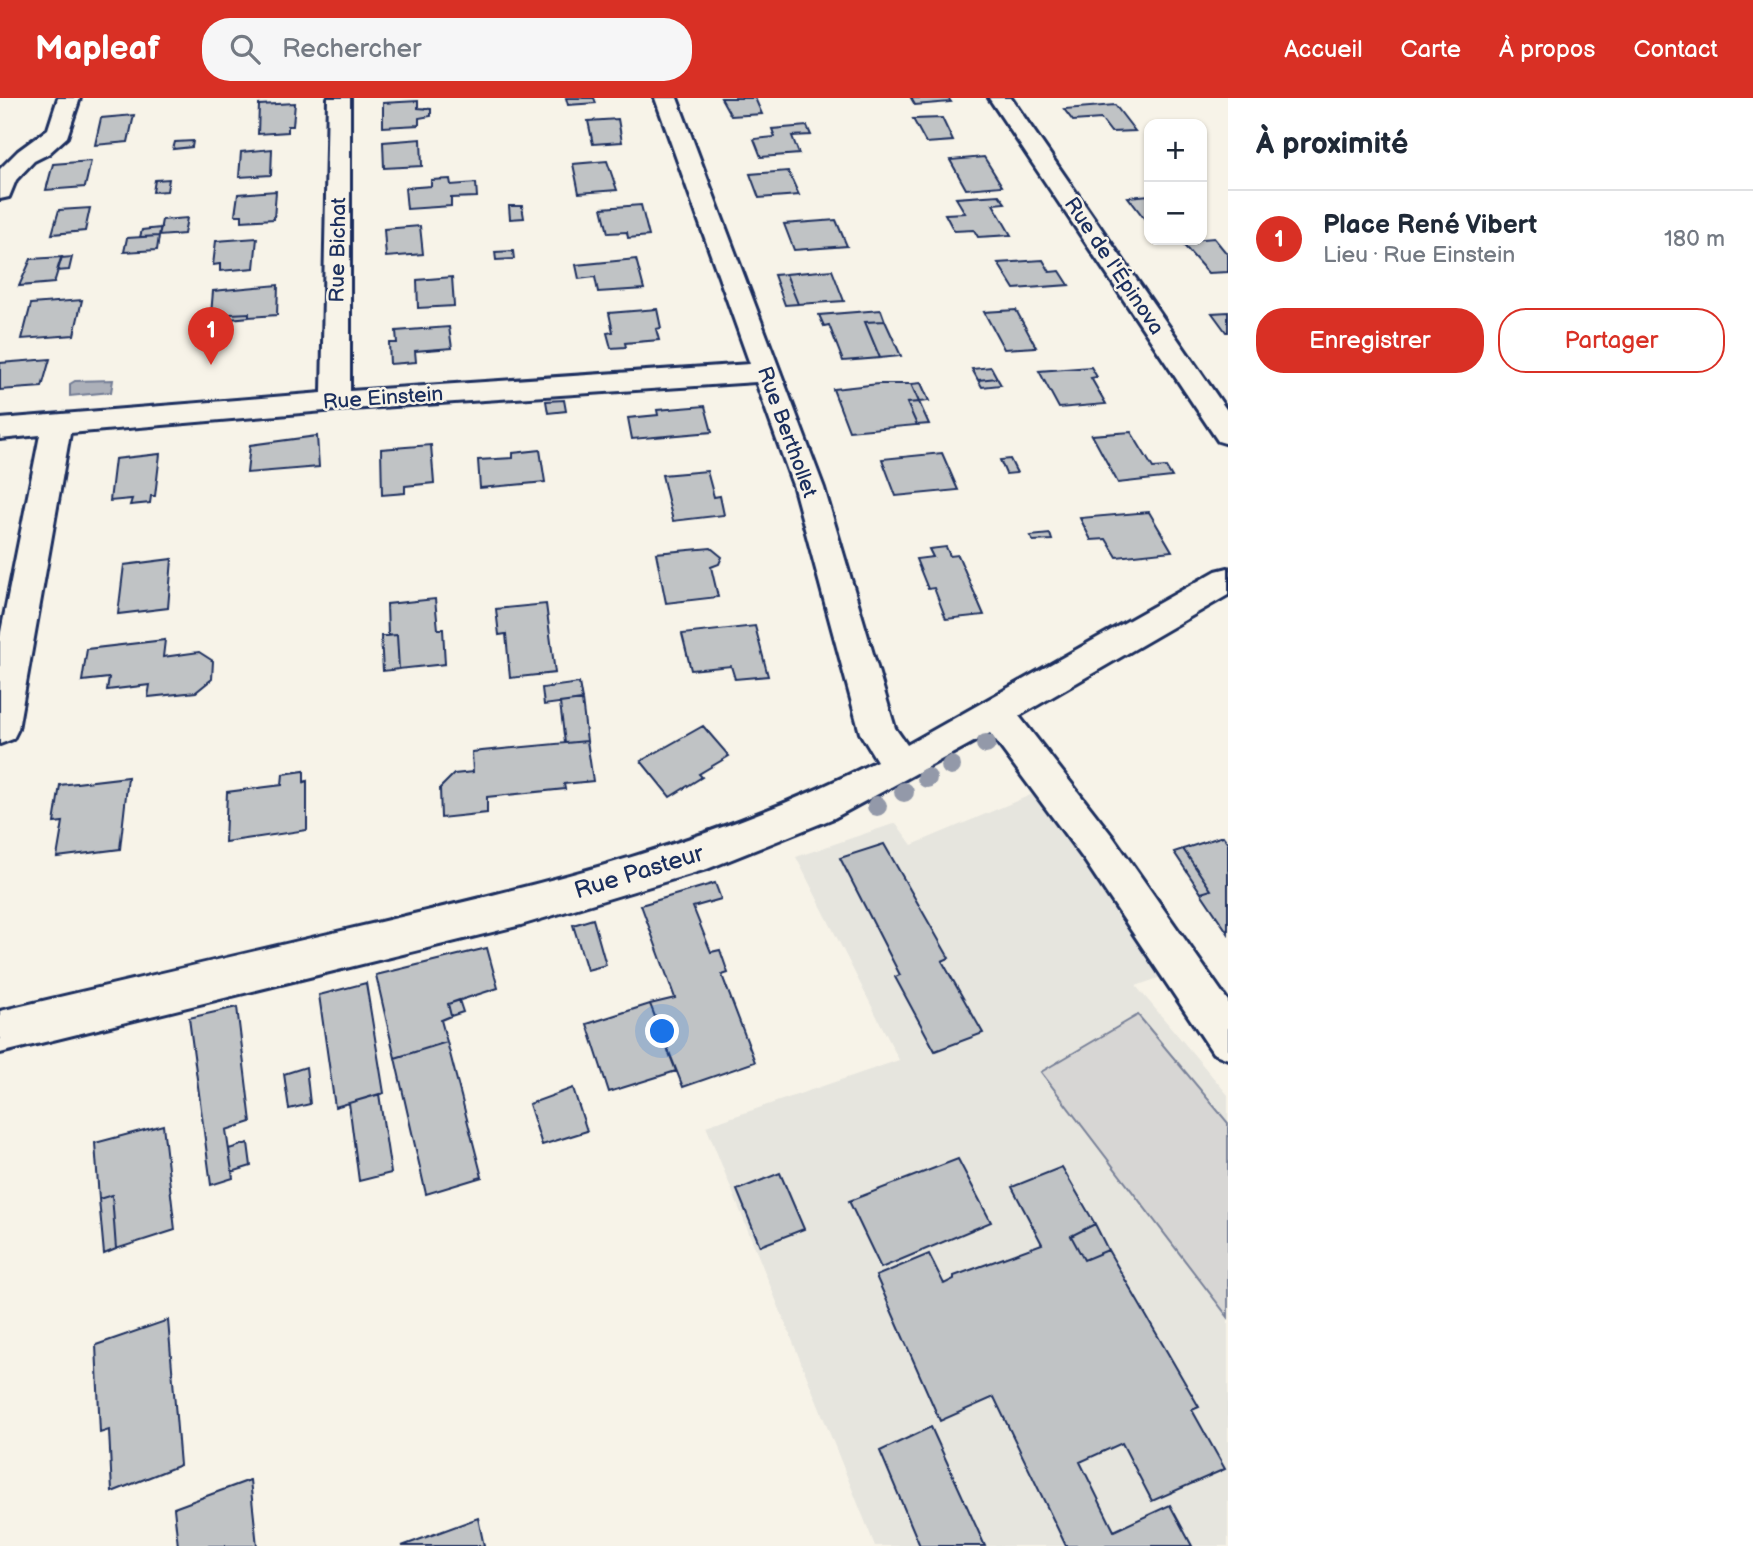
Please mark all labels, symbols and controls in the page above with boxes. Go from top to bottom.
search box [202,18,692,81]
text: Mapleaf [35,29,160,69]
icon: search [226,30,264,68]
text: Rechercher [282,34,421,65]
text: Accueil [1284,35,1363,64]
text: Carte [1401,35,1461,64]
text: À propos [1499,35,1595,64]
text: Contact [1633,35,1718,64]
map controls [1144,119,1207,245]
button: + [1144,119,1207,182]
text: À proximité [1256,126,1408,162]
button: − [1144,182,1207,245]
street label: Rue de l'Épinova [1059,193,1169,339]
street label: Rue Bichat [325,197,351,303]
text: Place René Vibert [1323,210,1537,241]
text: 1 [1274,225,1284,253]
text: 180 m [1664,225,1725,253]
text: Lieu · Rue Einstein [1323,241,1515,269]
pin: 1 [188,307,234,365]
button: Enregistrer [1256,308,1484,373]
button: Partager [1498,308,1725,373]
street label: Rue Berthollet [752,363,822,501]
street label: Rue Einstein [322,381,444,415]
street label: Rue Pasteur [571,838,707,905]
your location [645,1014,679,1048]

